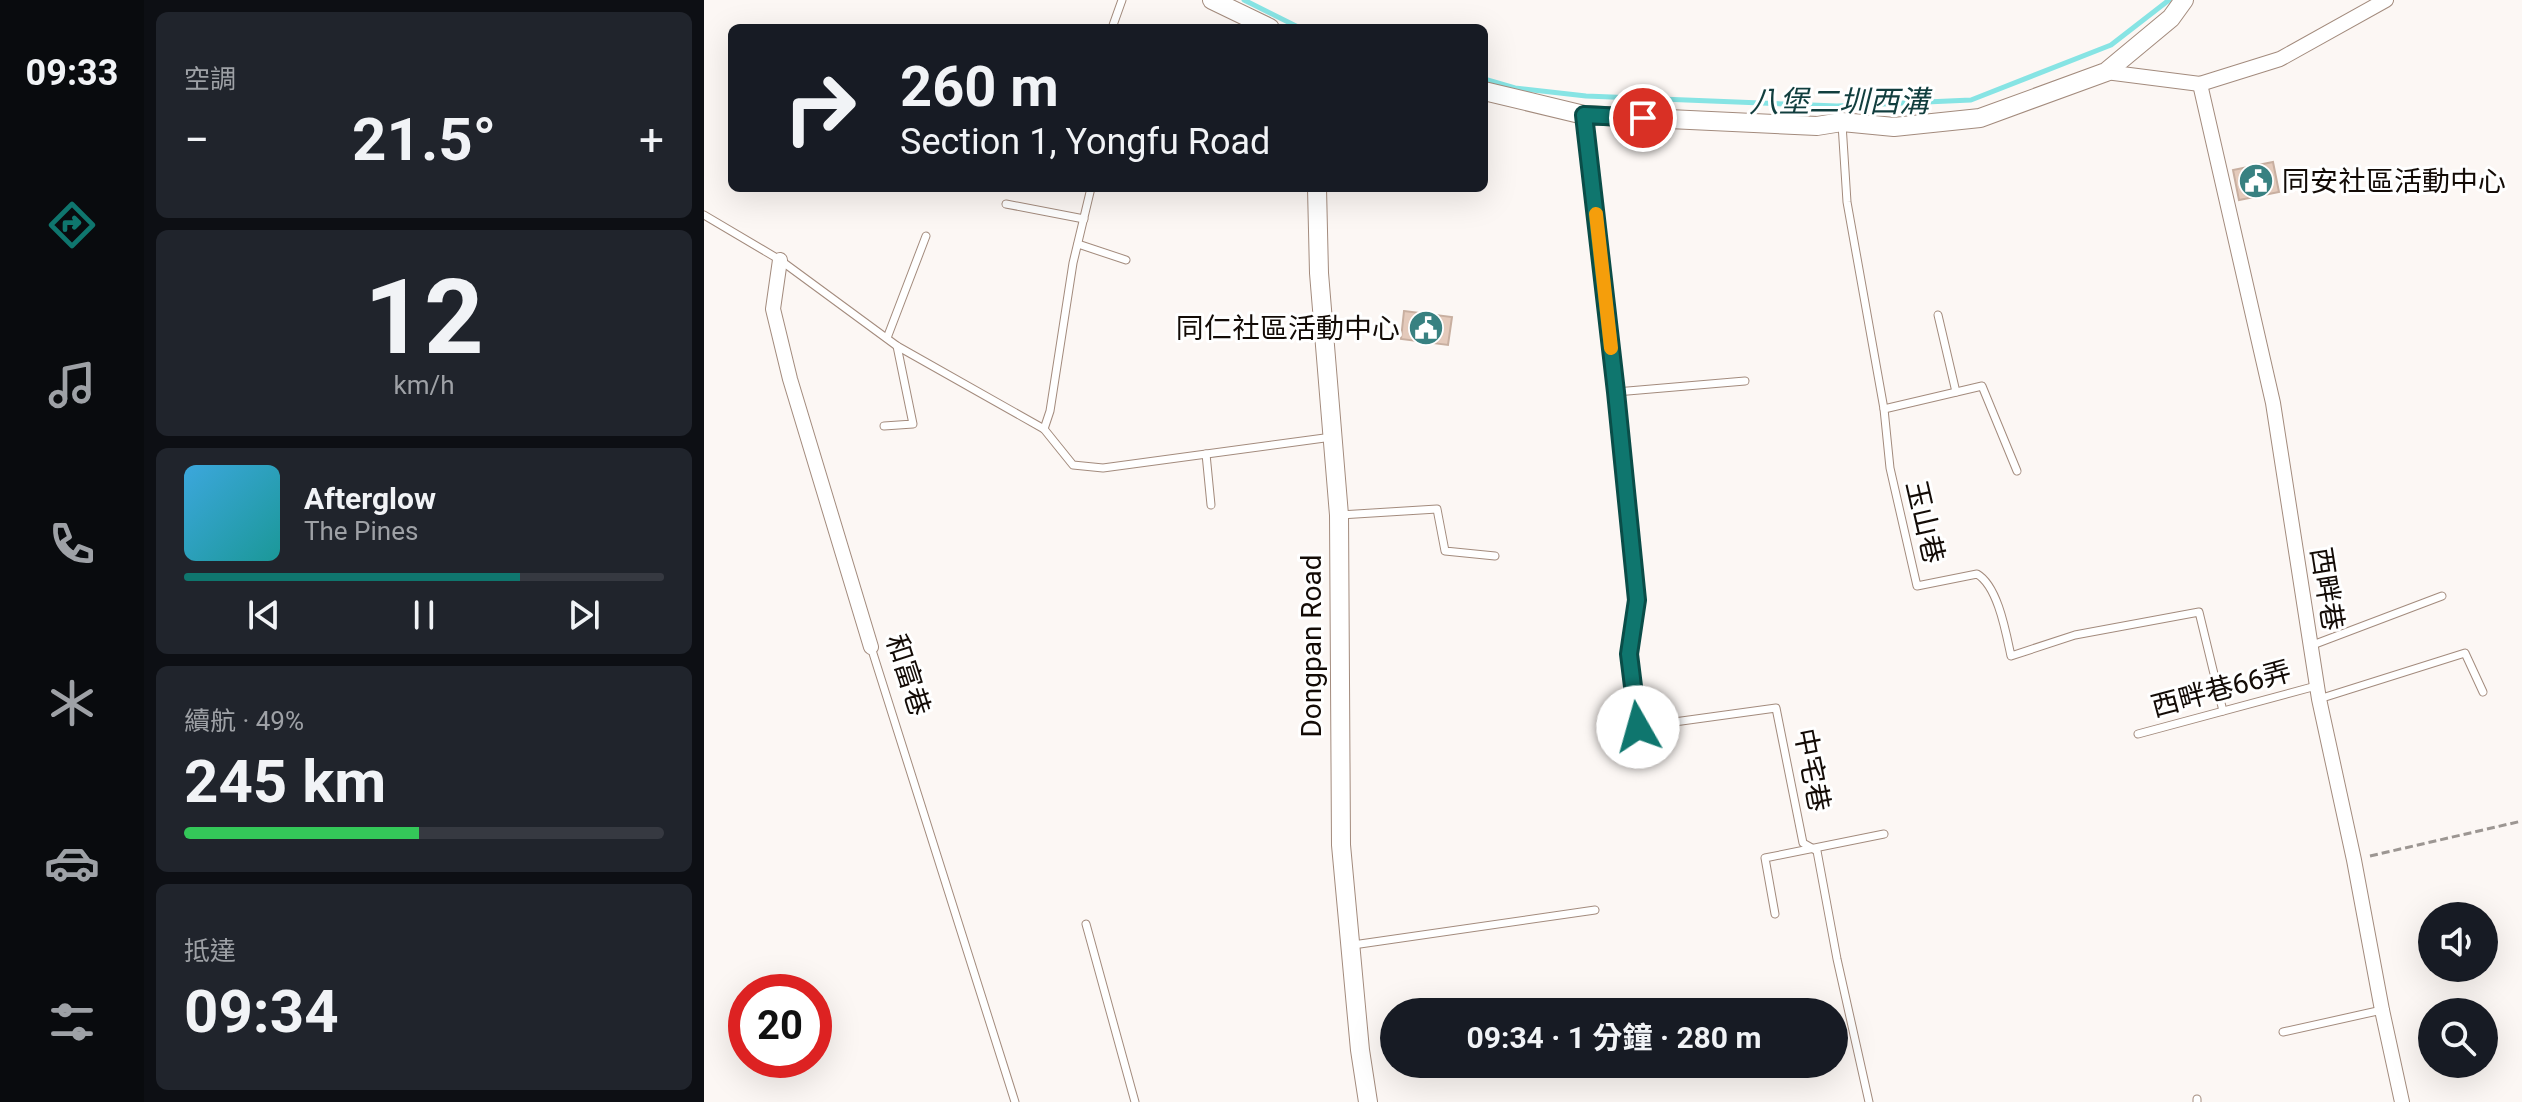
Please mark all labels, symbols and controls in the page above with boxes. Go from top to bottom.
text: 09:33 [26,52,118,94]
text: 260 m [900,54,1059,120]
icon: right [768,56,872,160]
text: 空調 [184,64,236,94]
pin [1609,84,1677,152]
water label: 八堡二圳西溝 [1749,84,1933,119]
icon: arrive [1621,96,1665,140]
text: 21.5° [352,104,496,175]
text: − [184,114,209,166]
text: + [639,114,664,166]
text: Section 1, Yongfu Road [900,121,1270,163]
public building icon: 同安社區活動中心 [2237,162,2275,200]
place label: 同安社區活動中心 [2282,165,2506,198]
icon: directions [44,197,100,253]
text: 12 [364,257,484,378]
public building icon: 同仁社區活動中心 [1407,309,1445,347]
place label: 同仁社區活動中心 [1176,312,1400,345]
icon: music [44,357,100,413]
text: km/h [393,370,455,400]
street label: 玉山巷 [1899,477,1951,567]
text: Afterglow [304,481,436,516]
icon: phone [44,516,100,572]
text: The Pines [304,516,418,546]
street label: 西畔巷 [2304,545,2350,633]
street label: Dongpan Road [1295,554,1328,738]
icon: previous [242,593,286,637]
icon: pause [402,593,446,637]
icon: next [562,593,606,637]
street label: 和富巷 [879,630,937,720]
street label: 西畔巷66弄 [2147,654,2295,724]
icon: climate [44,675,100,731]
position arrow [1596,685,1680,769]
text: 續航 · 49% [184,706,304,736]
street label: 中宅巷 [1788,726,1836,814]
text: 245 km [184,746,386,817]
icon: car [44,835,100,891]
map controls [2418,902,2498,1078]
button: sound [2418,902,2498,982]
text: 抵達 [184,936,236,966]
speed limit sign: 20 [728,974,832,1078]
text: 09:34 [184,976,339,1047]
icon: filters [44,994,100,1050]
button: search [2418,998,2498,1078]
text: 09:34 · 1 分鐘 · 280 m [1467,1020,1761,1055]

